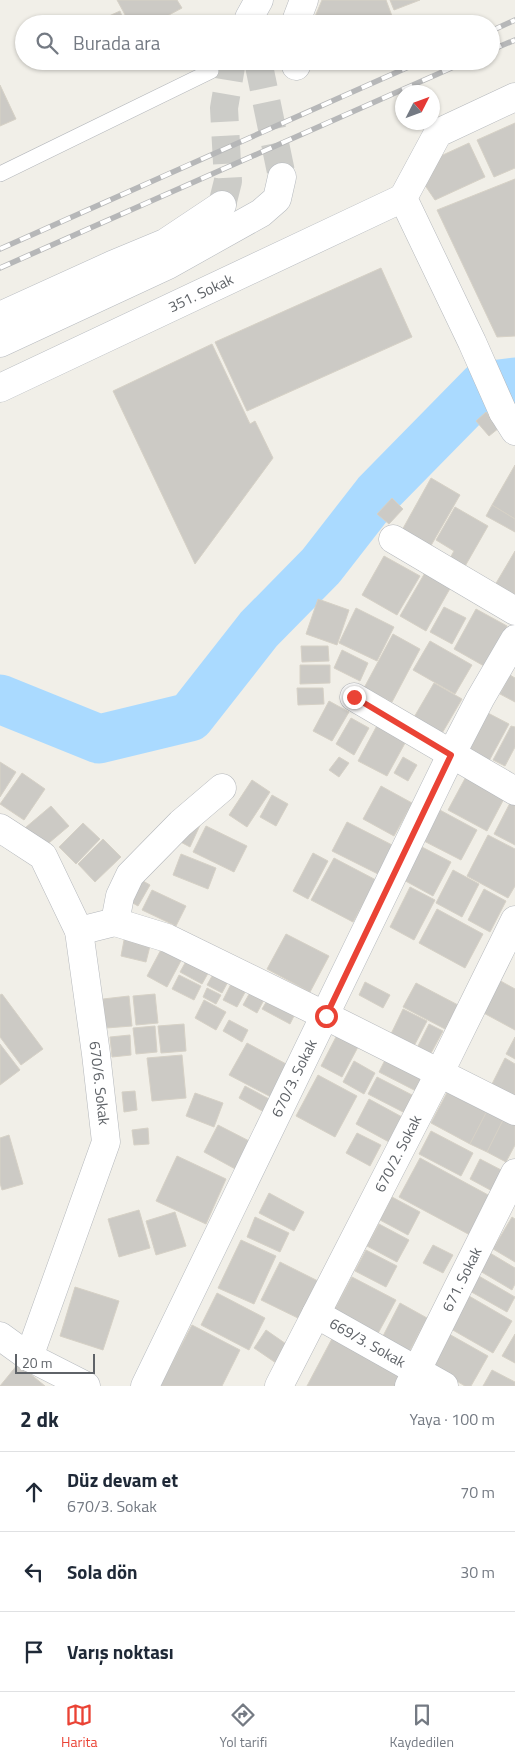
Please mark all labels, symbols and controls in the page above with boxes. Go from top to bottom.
search box [15,15,500,70]
text: Burada ara [73,28,160,57]
icon: search [33,29,61,57]
north arrow [395,85,440,130]
street label: 351. Sokak [164,268,237,318]
route end [343,686,366,709]
route start [315,1005,338,1028]
street label: 670/3. Sokak [265,1035,323,1121]
street label: 670/6. Sokak [83,1040,116,1126]
street label: 670/2. Sokak [368,1111,427,1196]
street label: 671. Sokak [436,1243,487,1316]
street label: 669/3. Sokak [325,1312,410,1373]
scale bar [15,1351,95,1374]
text: 20 m [22,1352,52,1373]
text: 2 dk [20,1403,59,1435]
text: Yaya · 100 m [410,1407,495,1431]
text: Düz devam et [67,1465,178,1494]
icon: ahead [20,1478,48,1506]
text: 70 m [460,1480,495,1504]
text: 670/3. Sokak [67,1494,157,1518]
text: Sola dön [67,1557,138,1586]
icon: left [20,1558,48,1586]
text: 30 m [460,1560,495,1584]
text: Varış noktası [67,1637,174,1666]
icon: arrive [20,1638,48,1666]
tab: Harita [61,1701,97,1752]
tab: Yol tarifi [220,1701,267,1752]
tab: Kaydedilen [390,1701,454,1752]

